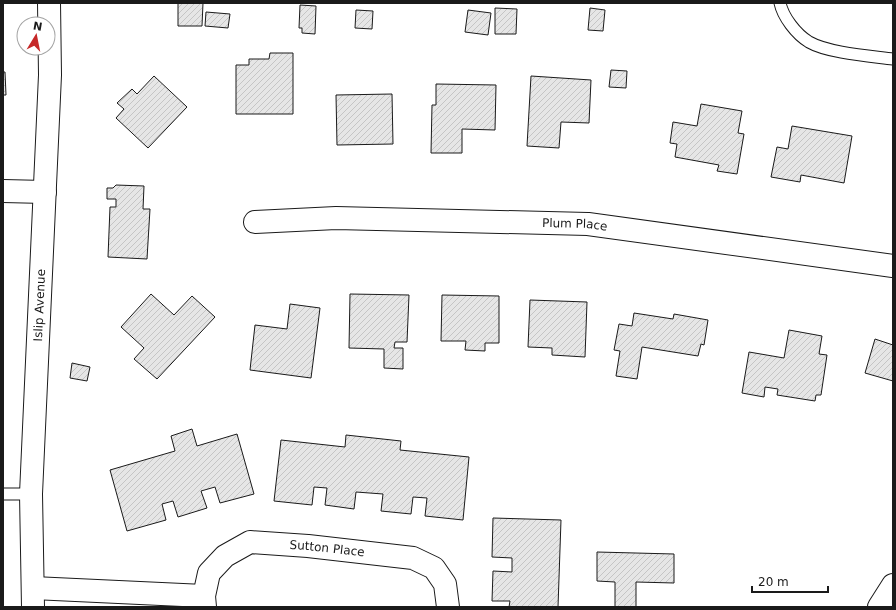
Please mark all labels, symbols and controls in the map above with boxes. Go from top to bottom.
north arrow [16,16,56,56]
text: N [32,19,43,34]
street label: Plum Place [542,216,608,234]
street label: Islip Avenue [31,269,48,342]
street label: Sutton Place [289,538,365,559]
scale bar [752,568,828,594]
text: 20 m [758,575,789,589]

